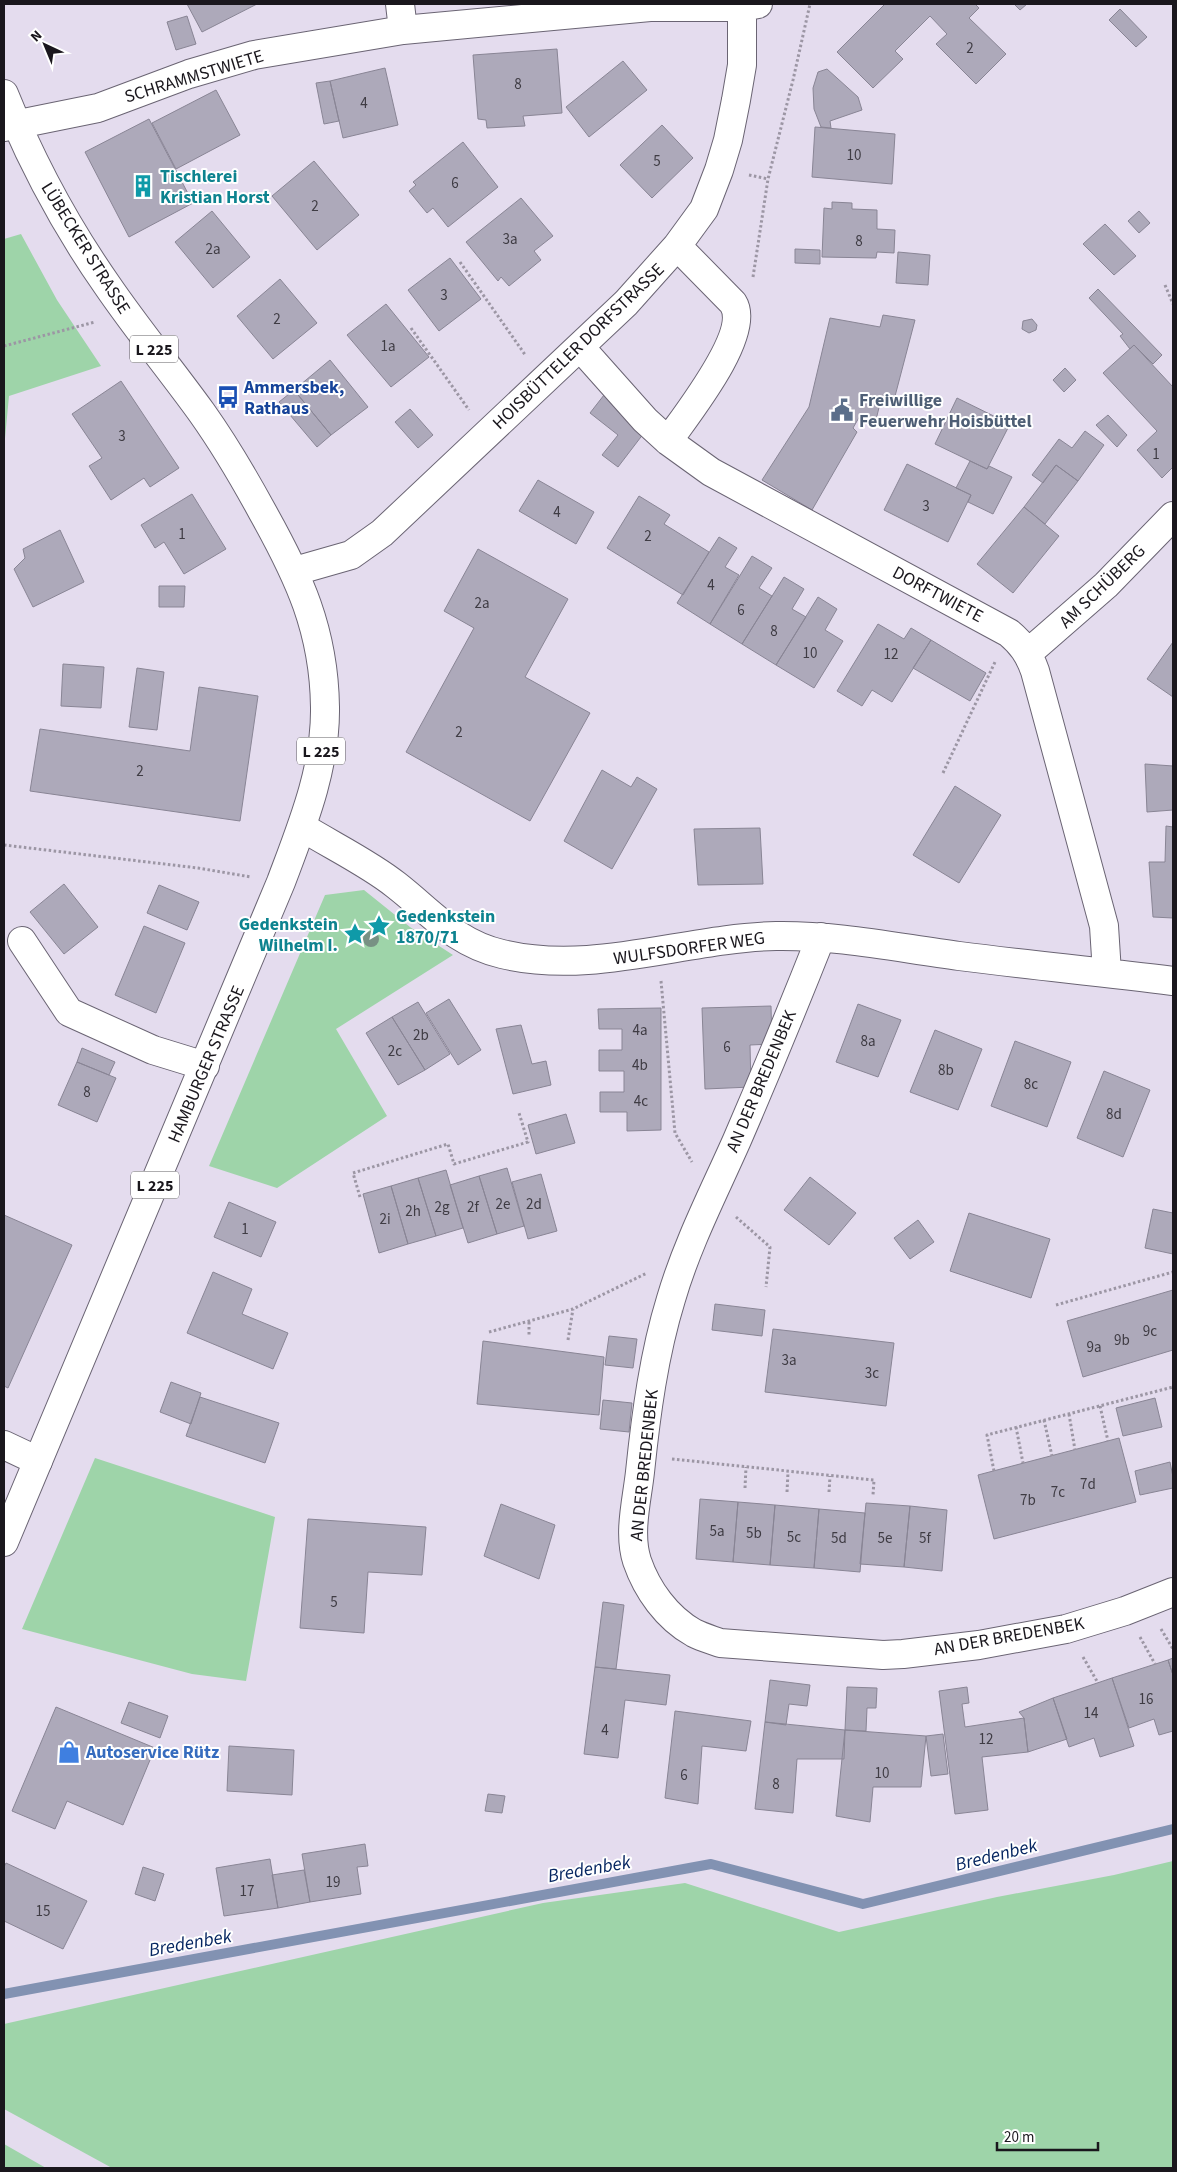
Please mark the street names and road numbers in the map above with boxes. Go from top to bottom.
street label: SCHRAMMSTWIETE [122,43,267,110]
street label: LÜBECKER STRASSE [35,178,136,319]
street label: HOISBÜTTELER DORFSTRASSE [487,257,670,435]
road number: L 225 [130,336,178,362]
street label: AM SCHÜBERG [1054,539,1151,634]
street label: DORFTWIETE [888,560,987,629]
road number: L 225 [297,738,345,764]
street label: WULFSDORFER WEG [612,925,767,972]
street label: HAMBURGER STRASSE [162,982,251,1147]
street label: AN DER BREDENBEK [720,1006,803,1156]
road number: L 225 [131,1172,179,1198]
street label: AN DER BREDENBEK [624,1387,665,1542]
street label: AN DER BREDENBEK [932,1611,1087,1662]

